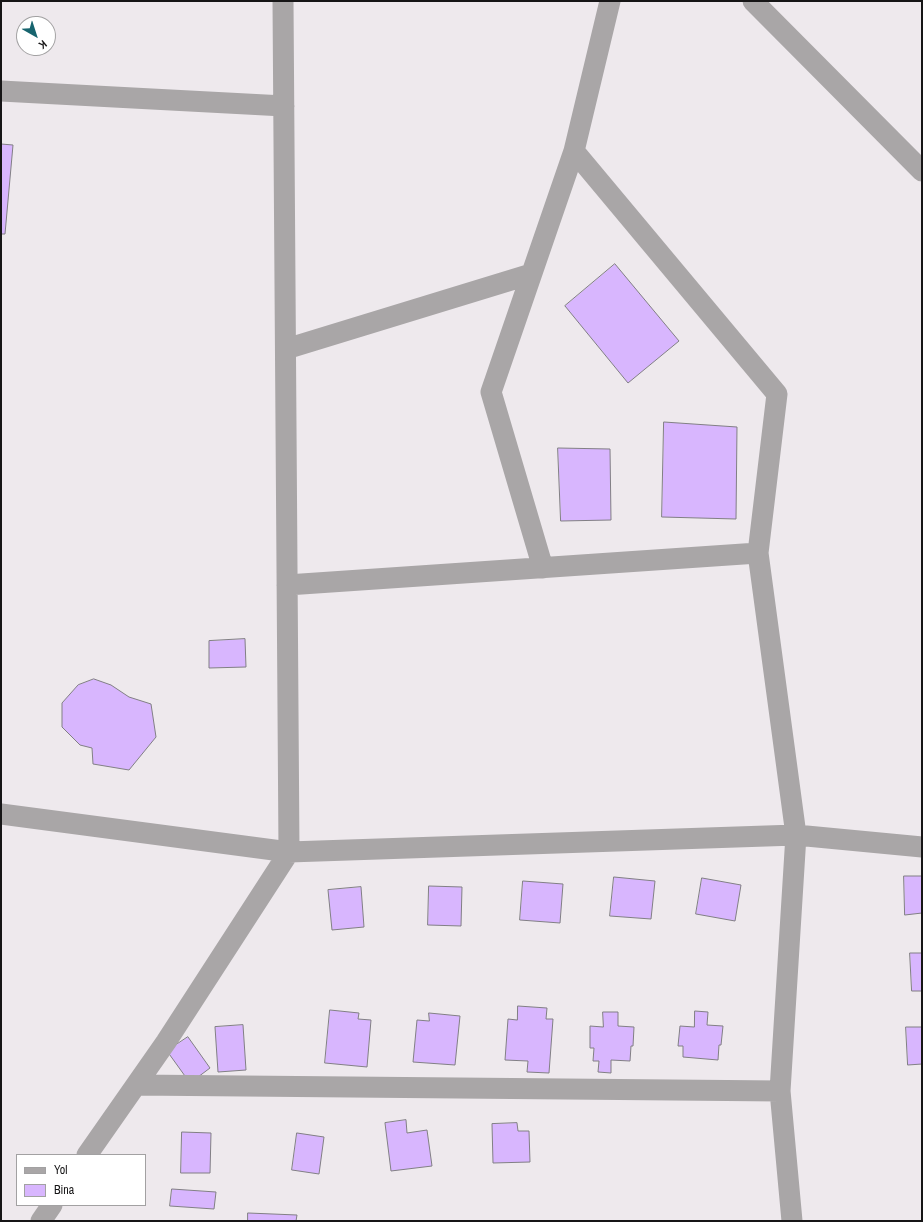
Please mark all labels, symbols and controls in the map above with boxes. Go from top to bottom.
north arrow [16,16,56,56]
text: K [36,37,50,52]
legend [16,1154,146,1206]
text: Yol [54,1162,67,1178]
text: Bina [54,1182,74,1198]

